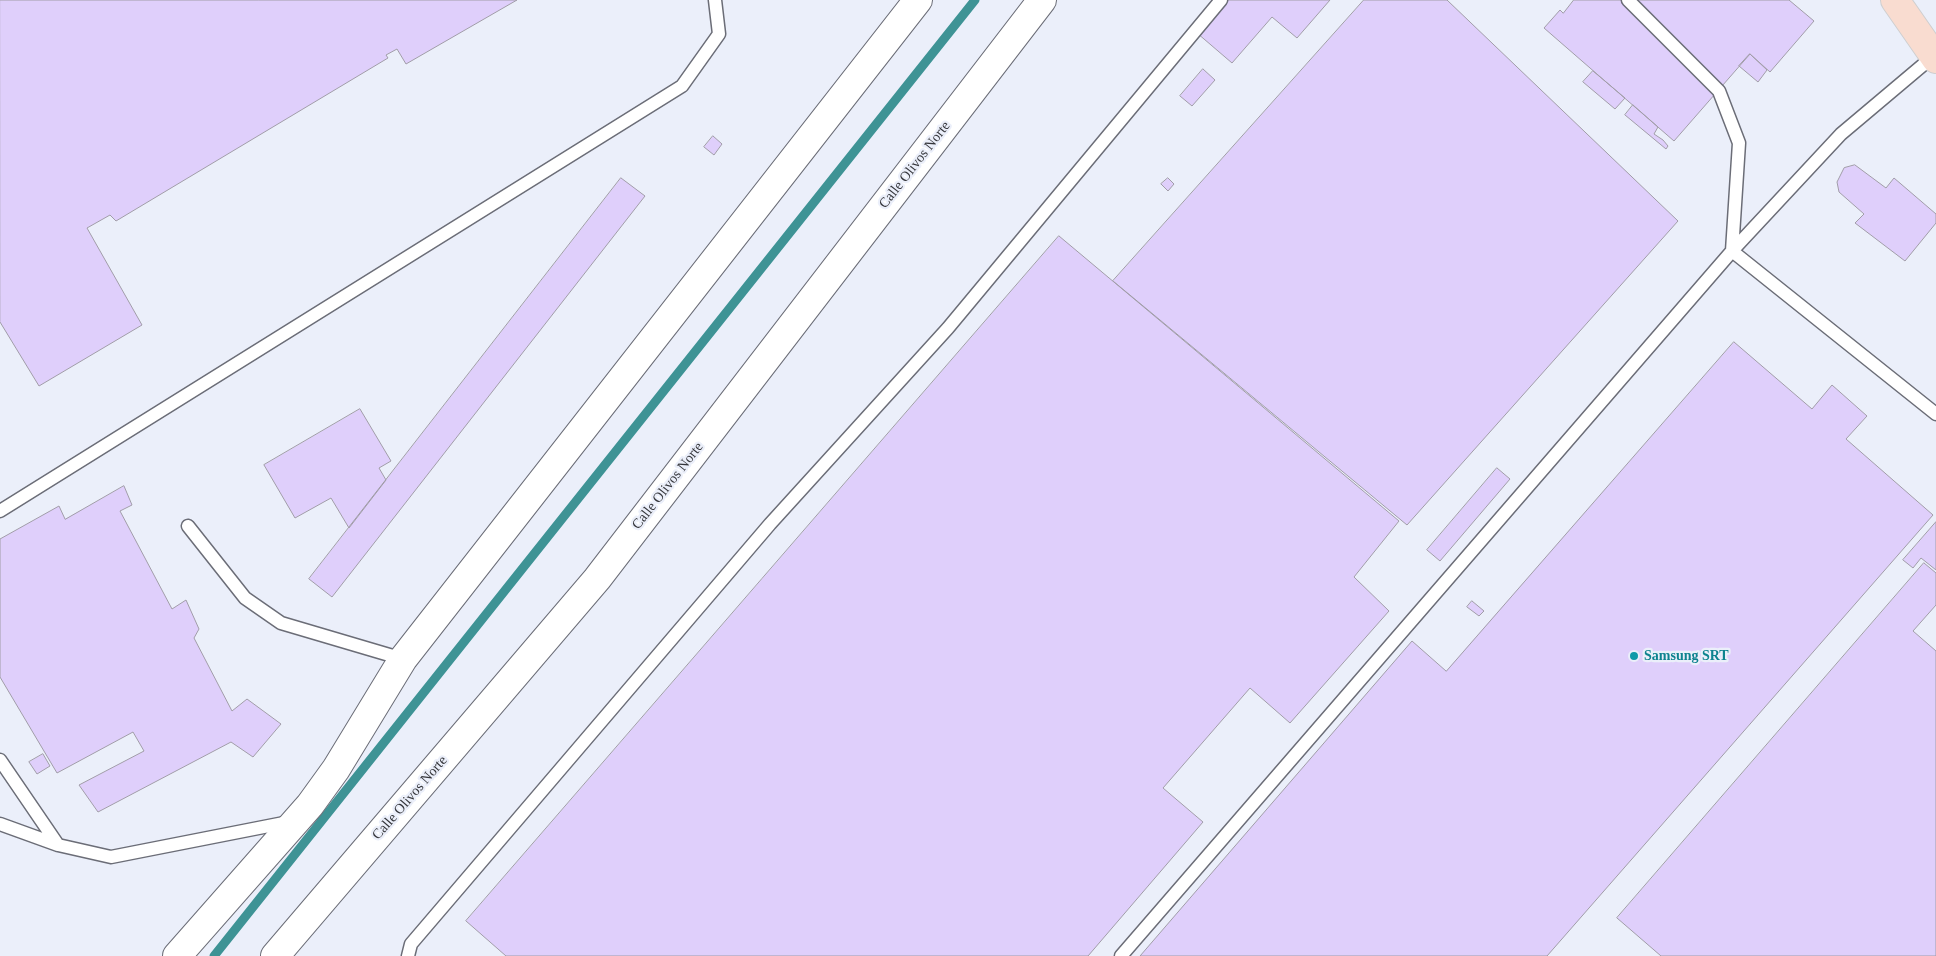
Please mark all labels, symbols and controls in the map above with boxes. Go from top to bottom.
street label: Calle Olivos Norte [876,118,954,212]
street label: Calle Olivos Norte [629,439,707,533]
place label: Samsung SRT [1644,648,1729,664]
marker: Samsung SRT [1628,650,1640,662]
street label: Calle Olivos Norte [369,753,451,843]

